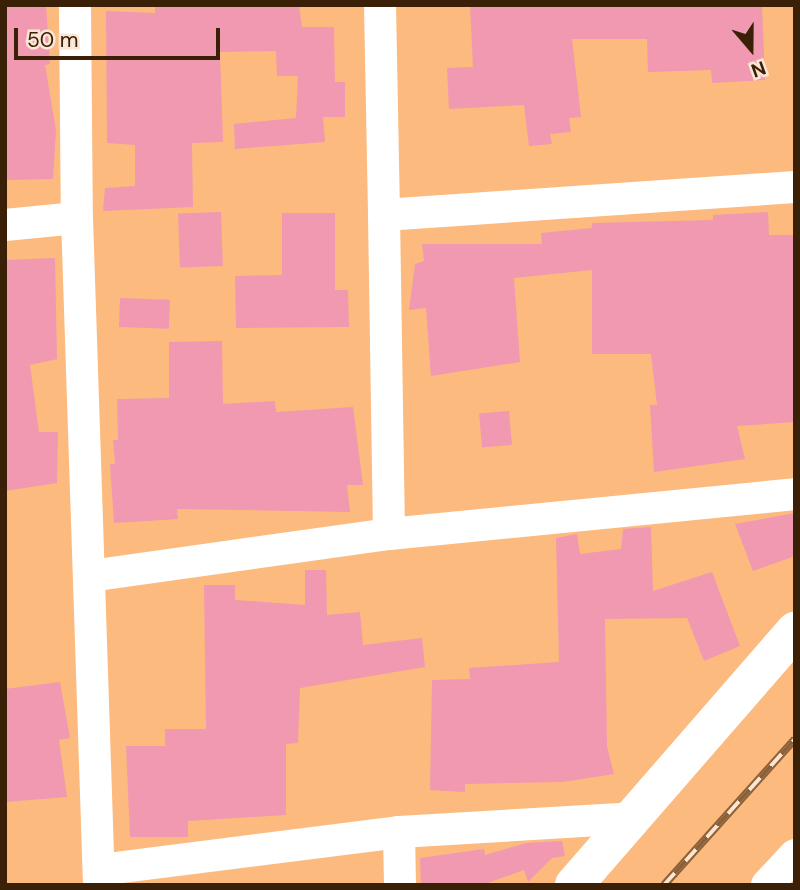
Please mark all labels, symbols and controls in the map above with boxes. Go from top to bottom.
scale bar [18,14,224,58]
north arrow [716,14,786,84]
text: 50 m [27,26,78,54]
text: N [748,55,769,83]

